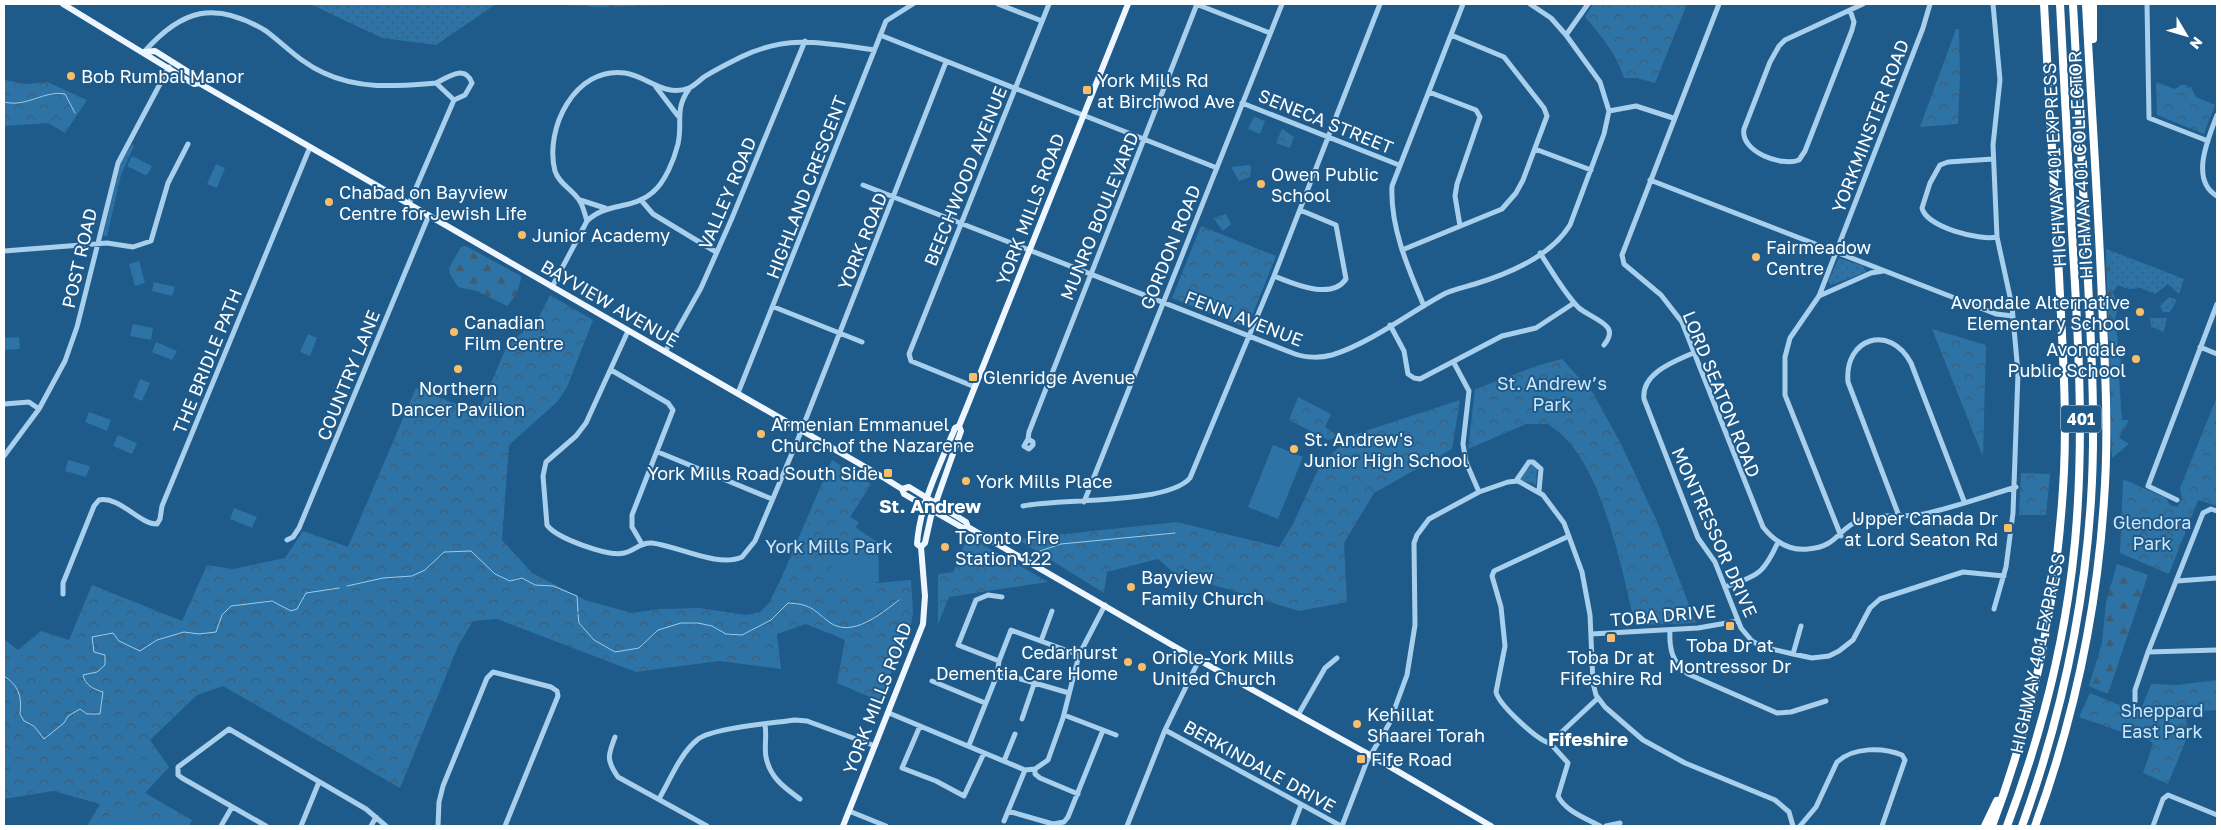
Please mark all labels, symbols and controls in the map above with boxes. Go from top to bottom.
north arrow [2161,10,2211,60]
text: N [2187,34,2207,53]
street label: YORKMINSTER ROAD [1827,36,1913,216]
street label: HIGHWAY 401 COLLECTOR [2063,50,2097,280]
street label: HIGHWAY 401 EXPRESS [2038,62,2070,268]
place label: Bob Rumbal Manor [81,65,244,87]
place label: York Mills Rd at Birchwod Ave [1097,69,1235,112]
marker: Bob Rumbal Manor [65,70,77,82]
street label: BEECHWOOD AVENUE [919,83,1011,269]
marker: York Mills Rd at Birchwod Ave [1081,84,1093,96]
street label: SENECA STREET [1255,84,1397,158]
street label: HIGHLAND CRESCENT [761,92,851,282]
street label: MUNRO BOULEVARD [1055,129,1143,303]
street label: YORK MILLS ROAD [991,130,1069,288]
street label: VALLEY ROAD [693,133,761,253]
place label: Owen Public School [1271,163,1379,206]
marker: Owen Public School [1255,178,1267,190]
place label: Chabad on Bayview Centre for Jewish Life [339,181,527,224]
street label: GORDON ROAD [1135,182,1205,312]
street label: YORK ROAD [832,189,892,293]
marker: Chabad on Bayview Centre for Jewish Life [323,196,335,208]
street label: POST ROAD [57,206,101,310]
place label: Junior Academy [532,224,670,246]
marker: Junior Academy [516,229,528,241]
place label: Fairmeadow Centre [1766,236,1872,279]
marker: Fairmeadow Centre [1750,251,1762,263]
street label: BAYVIEW AVENUE [537,255,683,351]
street label: THE BRIDLE PATH [168,285,246,437]
street label: FENN AVENUE [1182,285,1306,351]
place label: Avondale Alternative Elementary School [1951,291,2130,334]
marker: Avondale Alternative Elementary School [2134,306,2146,318]
street label: COUNTRY LANE [312,307,384,443]
street label: LORD SEATON ROAD [1679,308,1765,480]
place label: Canadian Film Centre [464,311,564,354]
marker: Canadian Film Centre [448,326,460,338]
place label: Avondale Public School [2008,338,2126,381]
marker: Avondale Public School [2130,353,2142,365]
marker: Northern Dancer Pavilion [452,363,464,375]
place label: Glenridge Avenue [983,366,1135,388]
marker: Glenridge Avenue [967,371,979,383]
park label: St. Andrew’s Park [1497,372,1607,415]
place label: Northern Dancer Pavilion [391,377,525,420]
road number: 401 [2061,406,2101,432]
place label: Armenian Emmanuel Church of the Nazarene [771,413,974,456]
marker: Armenian Emmanuel Church of the Nazarene [755,428,767,440]
place label: St. Andrew's Junior High School [1304,428,1468,471]
marker: St. Andrew's Junior High School [1288,443,1300,455]
street label: MONTRESSOR DRIVE [1668,444,1762,620]
place label: York Mills Road South Side [647,462,878,484]
marker: York Mills Road South Side [882,467,894,479]
place label: York Mills Place [976,470,1112,492]
marker: York Mills Place [960,475,972,487]
district label: St. Andrew [879,494,981,517]
place label: Upper Canada Dr at Lord Seaton Rd [1844,507,1998,550]
park label: Glendora Park [2113,511,2191,554]
marker: Upper Canada Dr at Lord Seaton Rd [2002,522,2014,534]
place label: Toronto Fire Station 122 [955,526,1059,569]
park label: York Mills Park [765,535,893,557]
marker: Toronto Fire Station 122 [939,541,951,553]
street label: HIGHWAY 401 EXPRESS [2005,551,2069,755]
place label: Bayview Family Church [1141,566,1264,609]
marker: Bayview Family Church [1125,581,1137,593]
street label: TOBA DRIVE [1609,599,1717,631]
street label: YORK MILLS ROAD [838,619,916,777]
marker: Toba Dr at Montressor Dr [1724,620,1736,632]
marker: Toba Dr at Fifeshire Rd [1605,632,1617,644]
place label: Toba Dr at Montressor Dr [1669,634,1791,677]
place label: Cedarhurst Dementia Care Home [936,641,1118,684]
place label: Oriole-York Mills United Church [1152,646,1294,689]
place label: Toba Dr at Fifeshire Rd [1560,646,1662,689]
marker: Cedarhurst Dementia Care Home [1122,656,1134,668]
marker: Oriole-York Mills United Church [1136,661,1148,673]
park label: Sheppard East Park [2120,699,2204,742]
place label: Kehillat Shaarei Torah [1367,703,1485,746]
street label: BERKINDALE DRIVE [1180,715,1340,817]
marker: Kehillat Shaarei Torah [1351,718,1363,730]
district label: Fifeshire [1548,727,1628,750]
place label: Fife Road [1371,748,1452,770]
marker: Fife Road [1355,753,1367,765]

